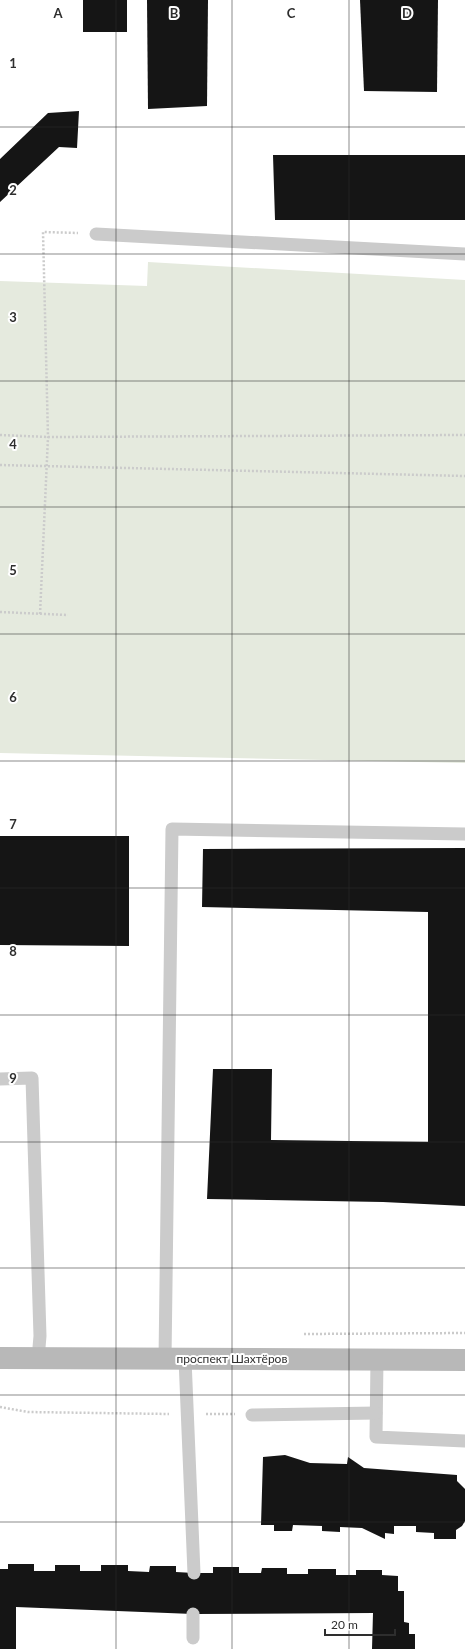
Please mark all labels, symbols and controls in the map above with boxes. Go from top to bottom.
text: A [52,5,63,21]
text: B [170,5,179,21]
text: C [287,5,296,21]
text: D [402,5,412,21]
text: 1 [9,55,17,71]
text: 2 [9,182,17,198]
text: 3 [9,309,17,325]
text: 4 [9,436,17,452]
text: 5 [9,562,17,578]
text: 6 [9,689,17,705]
text: 7 [9,816,17,832]
text: 8 [9,943,17,959]
text: 9 [9,1070,17,1086]
street label: проспект Шахтёров [177,1351,287,1366]
scale bar [325,1611,395,1637]
text: 20 m [331,1617,358,1632]

